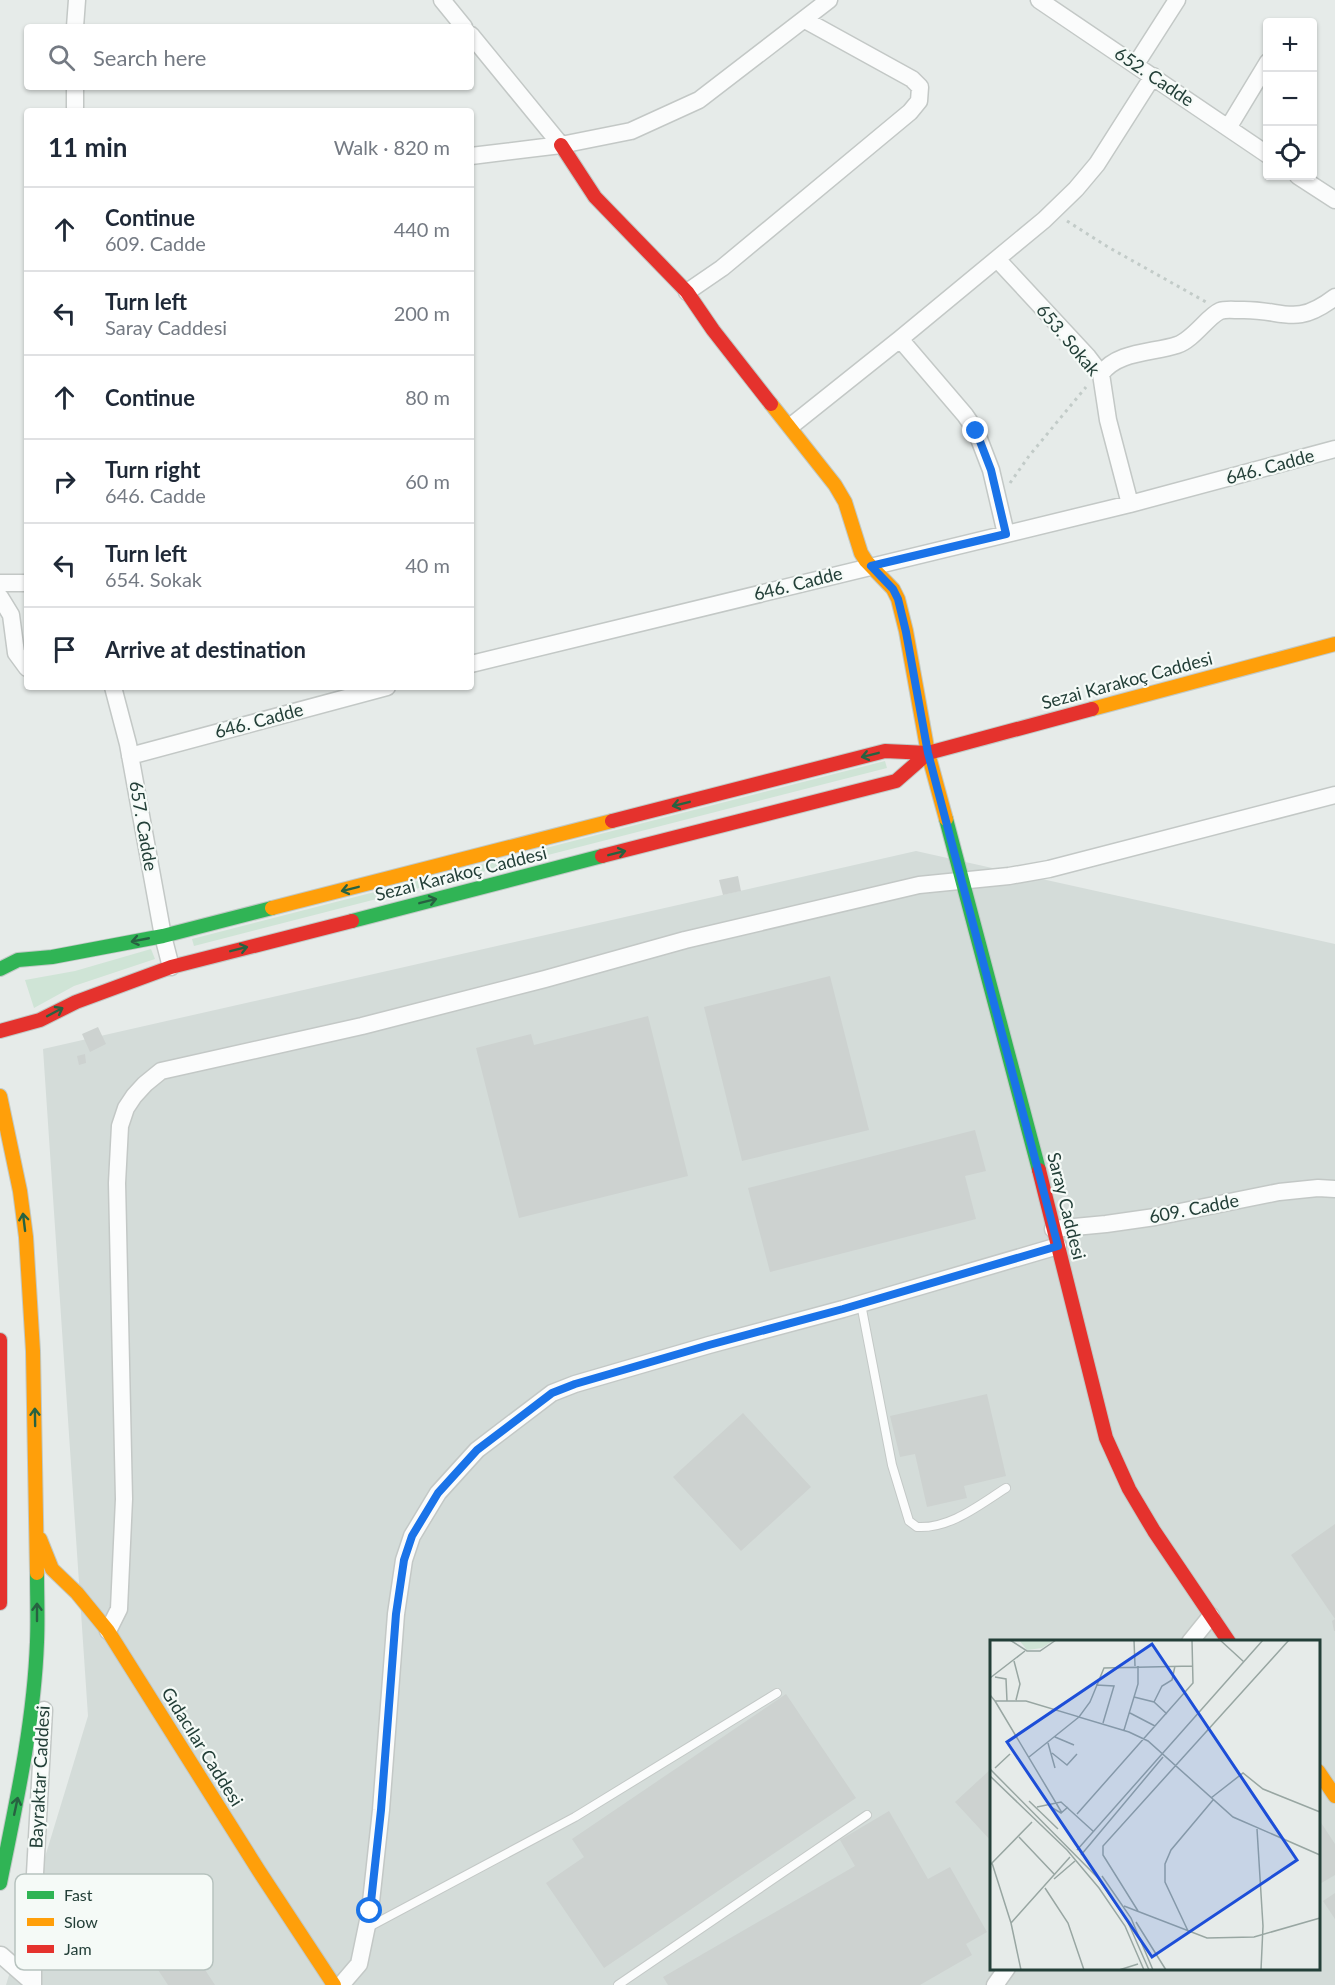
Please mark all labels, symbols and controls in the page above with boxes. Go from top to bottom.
map controls [1263,18,1317,180]
button: + [1263,18,1317,72]
search box [24,24,474,90]
icon: search [45,41,78,74]
street label: 652. Cadde [1111,42,1198,111]
text: Search here [93,44,206,71]
button: − [1263,72,1317,126]
button: locate [1263,126,1317,180]
text: 11 min [48,131,128,163]
text: Walk · 820 m [334,135,450,159]
text: Continue [105,204,195,231]
icon: ahead [48,213,81,246]
text: 440 m [394,217,450,241]
text: 609. Cadde [105,231,206,255]
text: Turn left [105,288,187,315]
icon: left [48,297,81,330]
street label: 653. Sokak [1032,299,1106,381]
text: 200 m [394,301,450,325]
text: Saray Caddesi [105,315,227,339]
icon: ahead [48,381,81,414]
text: Continue [105,384,195,411]
text: 80 m [405,385,450,409]
route end [962,417,988,443]
street label: 646. Cadde [1223,444,1316,488]
text: Turn right [105,456,200,483]
icon: right [48,465,81,498]
text: 60 m [405,469,450,493]
text: 646. Cadde [105,483,206,507]
text: Turn left [105,540,187,567]
icon: left [48,549,81,582]
text: 40 m [405,553,450,577]
street label: 646. Cadde [751,561,844,605]
text: 654. Sokak [105,567,202,591]
icon: arrive [48,633,81,666]
text: Arrive at destination [105,636,306,663]
street label: Sezai Karakoç Caddesi [1039,647,1215,713]
street label: 646. Cadde [212,698,305,742]
one-way arrow [861,749,880,761]
street label: 657. Cadde [125,779,163,872]
one-way arrow [672,798,691,810]
street label: Sezai Karakoç Caddesi [373,841,549,905]
one-way arrow [607,846,626,858]
one-way arrow [341,884,360,895]
one-way arrow [418,894,437,906]
one-way arrow [131,935,150,946]
one-way arrow [229,943,248,955]
one-way arrow [46,1006,63,1018]
street label: Saray Caddesi [1043,1150,1091,1262]
street label: 609. Cadde [1147,1189,1240,1227]
one-way arrow [18,1213,29,1233]
one-way arrow [29,1408,41,1428]
one-way arrow [31,1603,43,1623]
inset map [990,1640,1320,1970]
street label: Gıdacılar Caddesi [157,1683,248,1810]
street label: Bayraktar Caddesi [24,1705,54,1849]
one-way arrow [11,1796,22,1816]
legend [15,1874,213,1970]
text: Fast [64,1885,93,1904]
route start [356,1897,382,1923]
text: Slow [64,1912,98,1931]
text: Jam [64,1939,92,1958]

